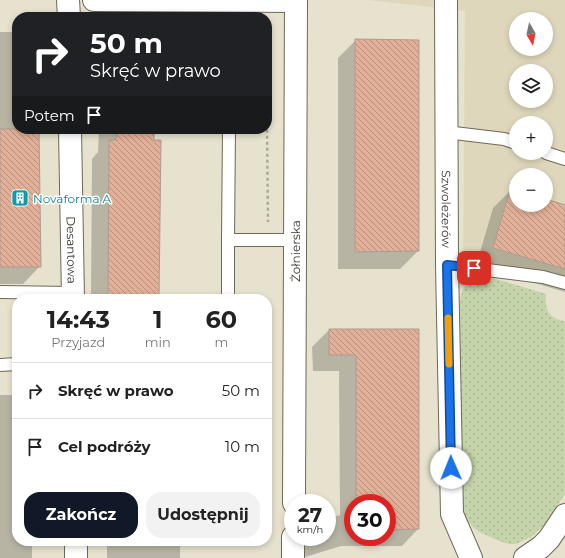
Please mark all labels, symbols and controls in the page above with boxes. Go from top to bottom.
north arrow [509,12,553,56]
map controls [509,12,553,212]
text: 50 m [90,26,163,60]
icon: right [24,28,76,80]
text: Skręć w prawo [90,60,221,82]
button: layers [509,64,553,108]
icon: arrive [83,104,105,126]
text: Potem [24,106,75,125]
button: + [509,116,553,160]
button: − [509,168,553,212]
street label: Szwoleżerów [439,170,454,248]
building icon: Novaforma A [10,188,30,208]
place label: Novaforma A [33,191,112,206]
street label: Desantowa [64,216,80,284]
street label: Żołnierska [287,220,303,282]
pin [457,251,491,285]
icon: arrive [463,257,485,279]
text: 14:43 [47,305,110,334]
text: 1 [153,305,162,334]
text: 60 [206,305,237,334]
text: Przyjazd [51,334,105,350]
text: min [145,334,171,350]
text: m [214,334,228,350]
icon: right [24,380,46,402]
text: Skręć w prawo [58,381,174,400]
text: 50 m [222,381,260,400]
icon: arrive [24,436,46,458]
text: Cel podróży [58,437,150,456]
text: 10 m [225,437,260,456]
position arrow [430,447,472,489]
button: Zakończ [24,492,138,538]
button: Udostępnij [146,492,260,538]
speed limit sign: 30 [344,494,396,546]
text: 27 [298,503,322,527]
text: km/h [297,523,323,536]

